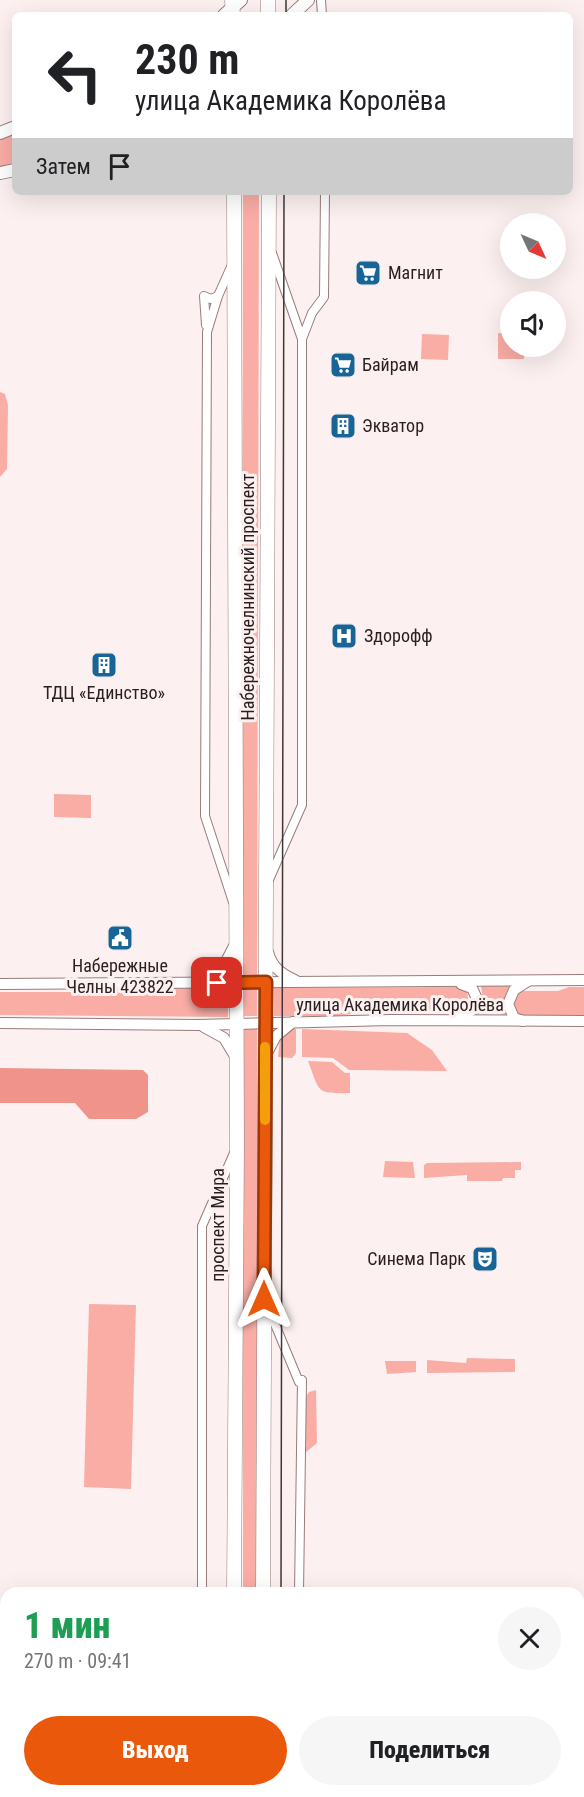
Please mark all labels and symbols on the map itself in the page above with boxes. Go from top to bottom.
north arrow [500,213,566,279]
supermarket icon: Магнит [353,258,383,288]
place label: Магнит [388,262,443,283]
supermarket icon: Байрам [328,350,358,380]
place label: Байрам [362,354,419,375]
building icon: Экватор [328,411,358,441]
place label: Экватор [362,415,424,436]
street label: Набережночелнинский проспект [237,473,258,720]
hospital icon: Здорофф [329,621,359,651]
place label: Здорофф [364,625,433,646]
building icon: ТДЦ «Единство» [89,650,119,680]
place label: ТДЦ «Единство» [43,682,165,703]
public building icon: Набережные Челны 423822 [105,923,135,953]
place label: Набережные Челны 423822 [66,955,174,997]
pin [191,957,242,1008]
street label: улица Академика Королёва [296,994,504,1015]
street label: проспект Мира [207,1168,228,1282]
theatre icon: Синема Парк [470,1244,500,1274]
place label: Синема Парк [367,1248,466,1269]
position arrow [232,1267,296,1331]

